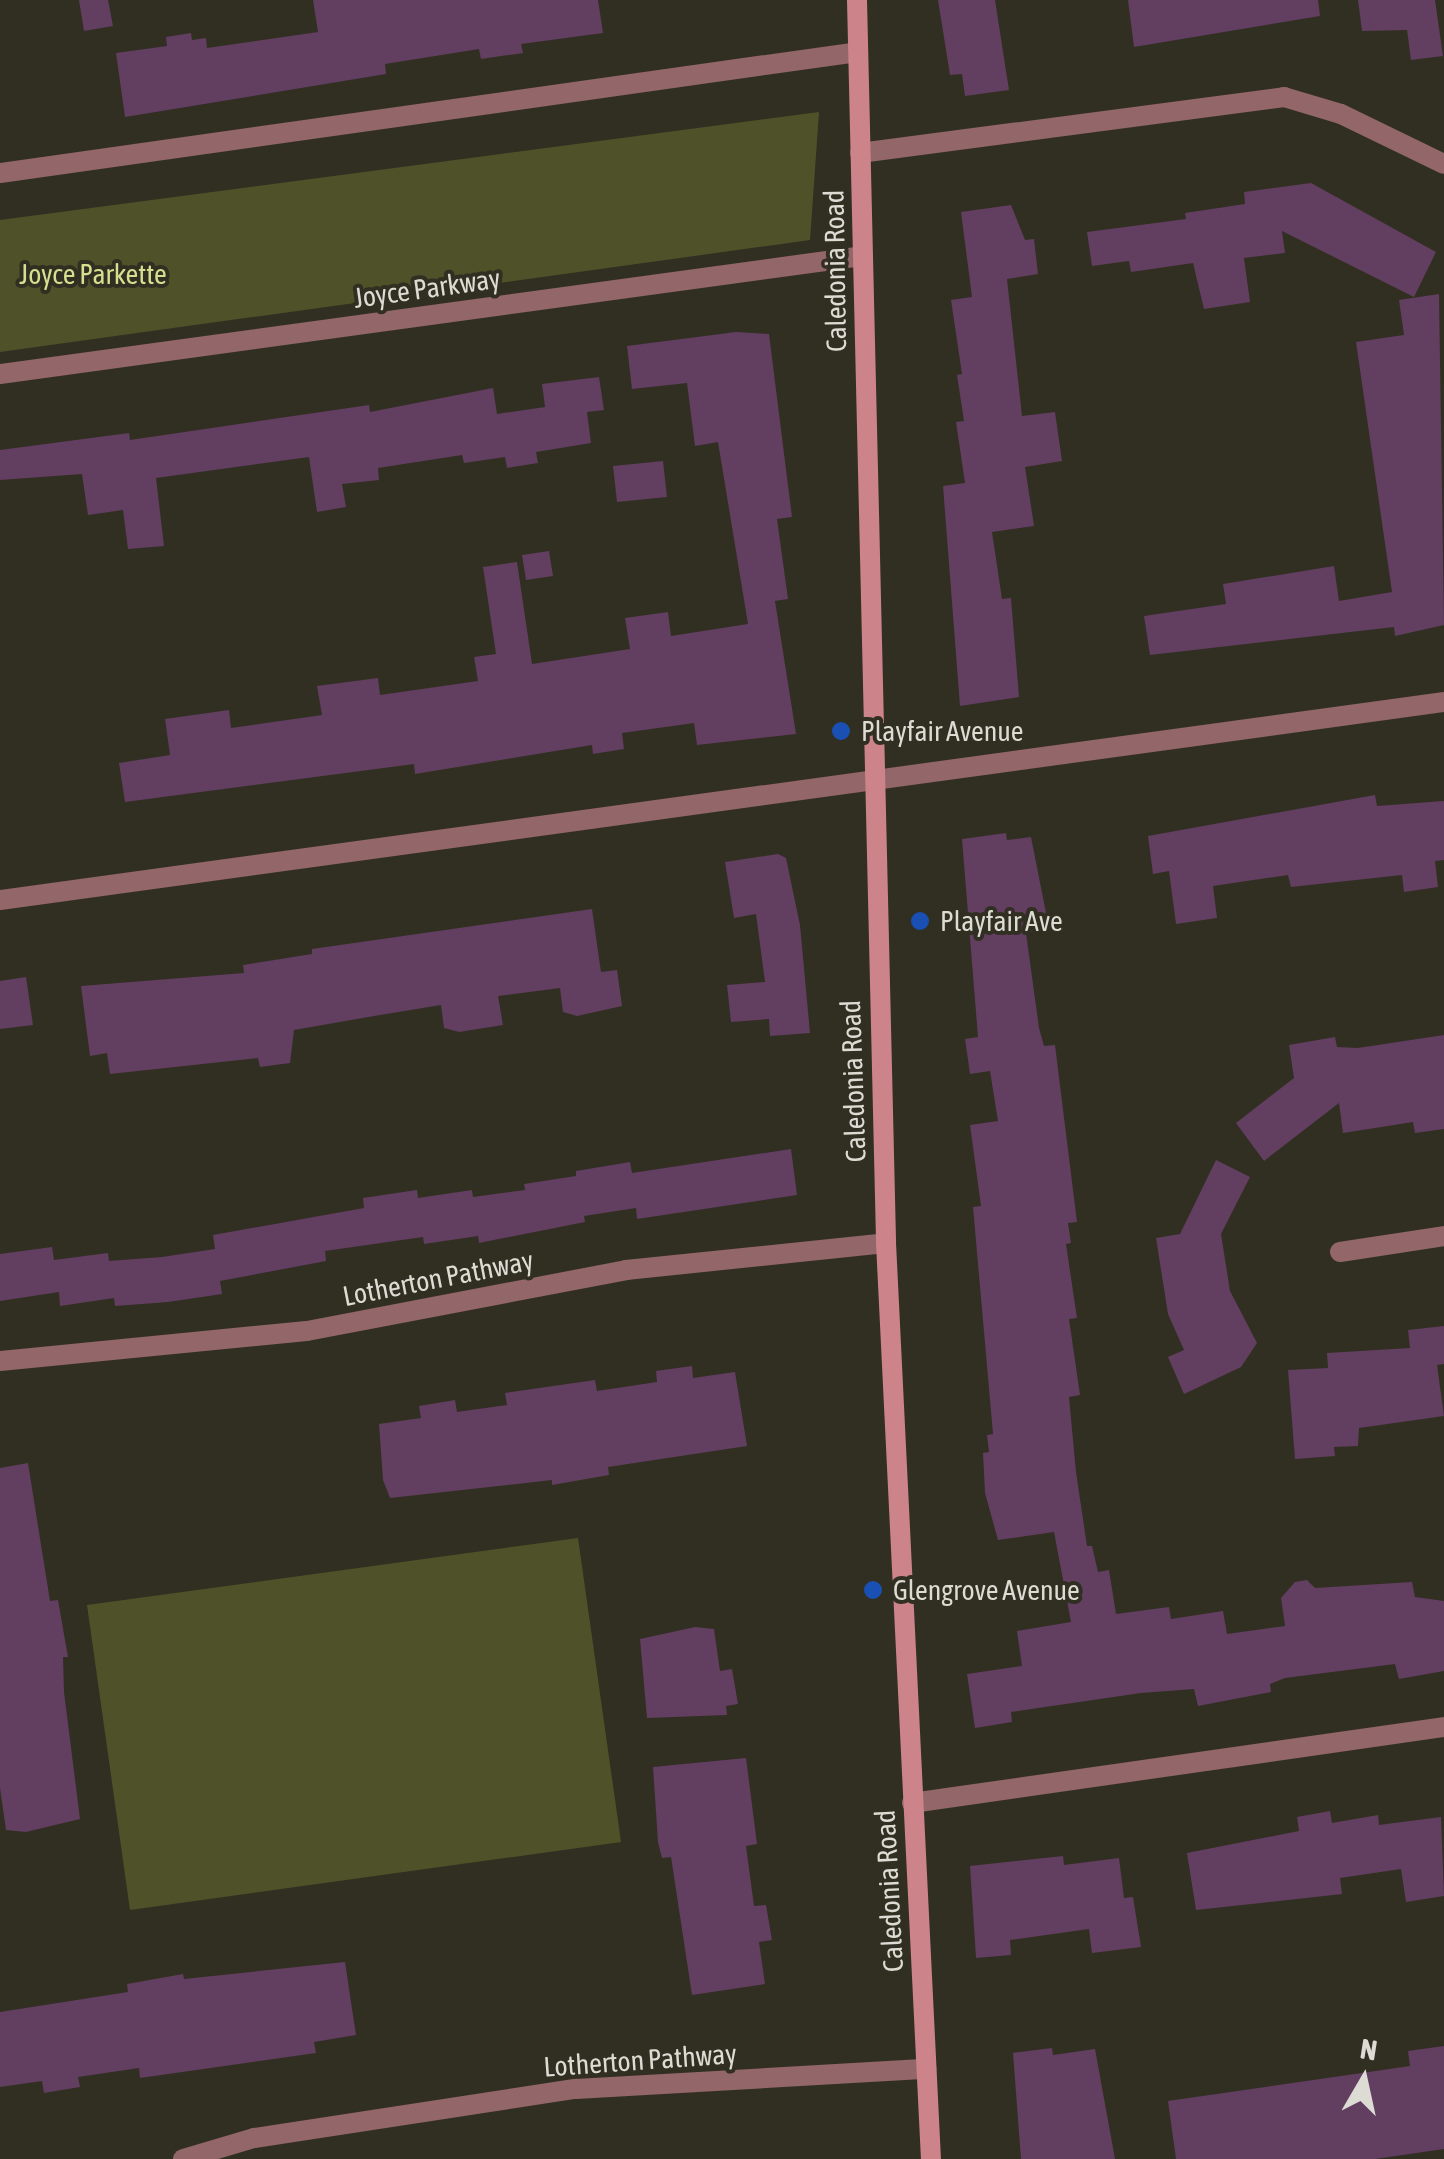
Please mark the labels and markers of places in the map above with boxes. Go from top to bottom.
place label: Playfair Avenue [861,714,1023,748]
marker: Playfair Avenue [830,720,852,742]
place label: Playfair Ave [940,904,1063,938]
marker: Playfair Ave [909,910,931,932]
place label: Glengrove Avenue [893,1573,1080,1607]
marker: Glengrove Avenue [862,1579,884,1601]

